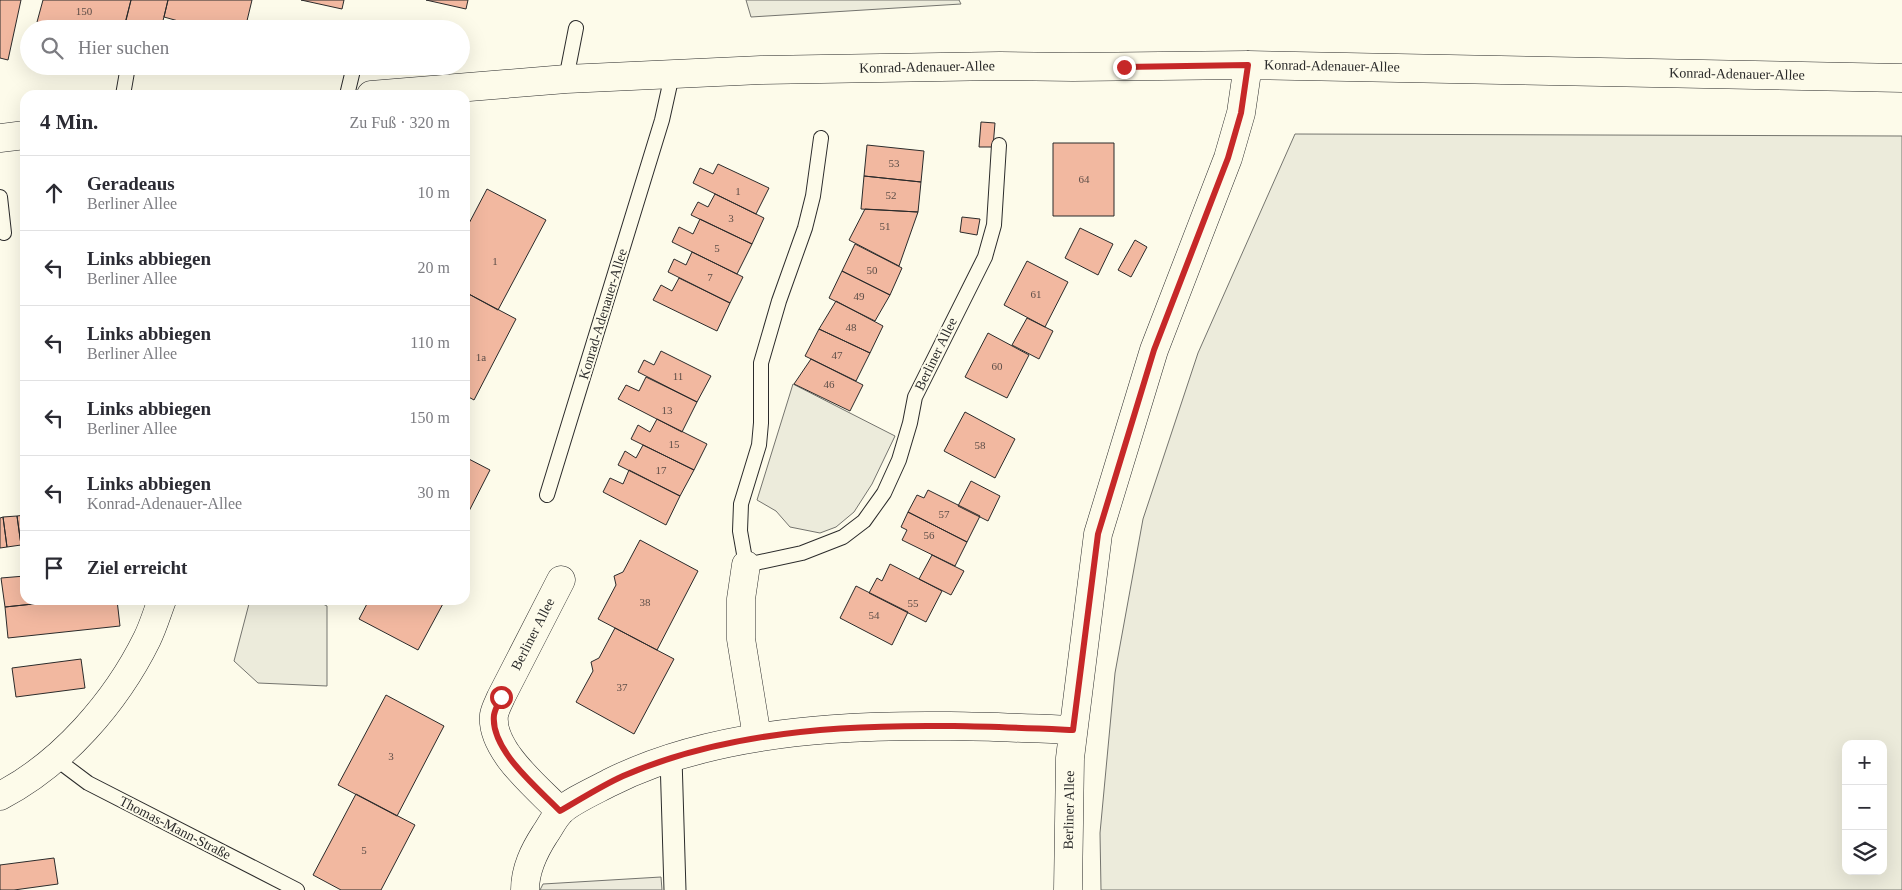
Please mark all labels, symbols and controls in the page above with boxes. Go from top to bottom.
house number: 150 [76,5,93,17]
search box [20,20,470,75]
icon: search [38,34,66,62]
text: Hier suchen [78,37,169,58]
route end [1113,56,1136,79]
street label: Konrad-Adenauer-Allee [1264,57,1400,75]
street label: Konrad-Adenauer-Allee [859,58,995,76]
street label: Konrad-Adenauer-Allee [1669,65,1805,83]
text: 4 Min. [40,110,98,134]
text: Zu Fuß · 320 m [350,114,450,131]
house number: 53 [889,157,900,169]
text: Geradeaus [87,173,175,194]
house number: 64 [1079,173,1090,185]
icon: ahead [40,179,68,207]
text: 10 m [418,184,450,201]
house number: 1 [735,185,741,197]
house number: 52 [886,189,897,201]
text: Berliner Allee [87,195,177,212]
house number: 3 [728,212,734,224]
house number: 51 [880,220,891,232]
house number: 5 [714,242,720,254]
street label: Konrad-Adenauer-Allee [576,247,630,381]
text: Links abbiegen [87,248,211,269]
icon: left [40,254,68,282]
house number: 1 [492,255,498,267]
text: 20 m [418,259,450,276]
house number: 50 [867,264,878,276]
text: Berliner Allee [87,270,177,287]
house number: 7 [707,271,713,283]
house number: 61 [1031,288,1042,300]
house number: 49 [854,290,865,302]
street label: Berliner Allee [912,315,960,393]
house number: 48 [846,321,857,333]
text: Links abbiegen [87,323,211,344]
icon: left [40,329,68,357]
text: 110 m [410,334,450,351]
text: Berliner Allee [87,345,177,362]
house number: 47 [832,349,843,361]
house number: 1a [476,351,486,363]
house number: 60 [992,360,1003,372]
house number: 11 [673,370,683,382]
house number: 46 [824,378,835,390]
text: Links abbiegen [87,398,211,419]
icon: left [40,404,68,432]
house number: 13 [662,404,673,416]
text: 150 m [410,409,450,426]
text: Berliner Allee [87,420,177,437]
house number: 15 [669,438,680,450]
house number: 58 [975,439,986,451]
house number: 17 [656,464,667,476]
text: Links abbiegen [87,473,211,494]
icon: left [40,479,68,507]
text: 30 m [418,484,450,501]
text: Konrad-Adenauer-Allee [87,495,242,512]
house number: 57 [939,508,950,520]
house number: 56 [924,529,935,541]
icon: arrive [40,554,68,582]
text: Ziel erreicht [87,557,187,578]
street label: Berliner Allee [508,595,558,673]
house number: 38 [640,596,651,608]
house number: 55 [908,597,919,609]
house number: 54 [869,609,880,621]
house number: 37 [617,681,628,693]
route start [490,686,513,709]
map controls [1842,740,1887,875]
button: + [1842,740,1887,785]
house number: 3 [388,750,394,762]
street label: Berliner Allee [1061,770,1077,850]
button: − [1842,785,1887,830]
street label: Thomas-Mann-Straße [117,793,233,863]
button: layers [1842,830,1887,875]
house number: 5 [361,844,367,856]

